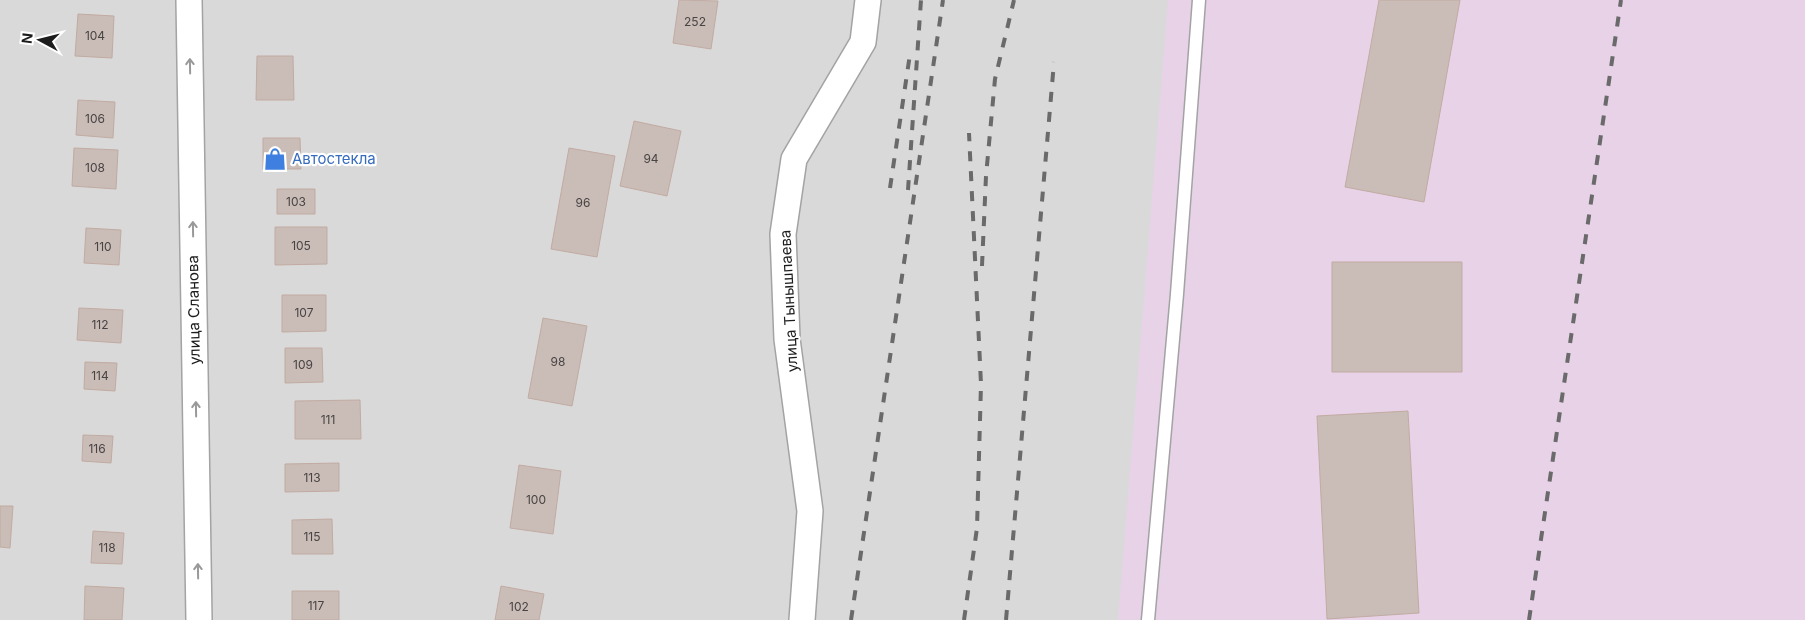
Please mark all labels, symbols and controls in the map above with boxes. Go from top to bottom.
house number: 252 [684,14,706,29]
north arrow [15,15,65,65]
house number: 104 [85,28,105,43]
text: N [18,32,36,45]
one-way arrow [186,59,195,75]
house number: 106 [85,111,105,126]
shop icon: Автостекла [262,146,288,172]
place label: Автостекла [292,149,376,168]
house number: 94 [643,151,659,166]
house number: 108 [85,160,105,175]
house number: 103 [286,194,306,209]
house number: 96 [576,195,590,210]
one-way arrow [188,221,198,238]
street label: улица Тынышпаева [775,229,802,373]
house number: 105 [291,238,311,253]
house number: 110 [94,239,112,254]
street label: улица Сланова [183,255,204,365]
house number: 107 [294,305,314,320]
house number: 112 [91,317,109,332]
house number: 98 [551,354,565,369]
house number: 109 [293,357,313,372]
house number: 114 [91,368,109,383]
one-way arrow [191,401,200,417]
house number: 111 [321,412,335,427]
house number: 116 [88,441,106,456]
house number: 113 [303,470,321,485]
house number: 100 [526,492,546,507]
house number: 115 [303,529,321,544]
house number: 118 [98,540,116,555]
one-way arrow [193,564,203,580]
house number: 117 [308,598,324,613]
house number: 102 [509,599,529,614]

